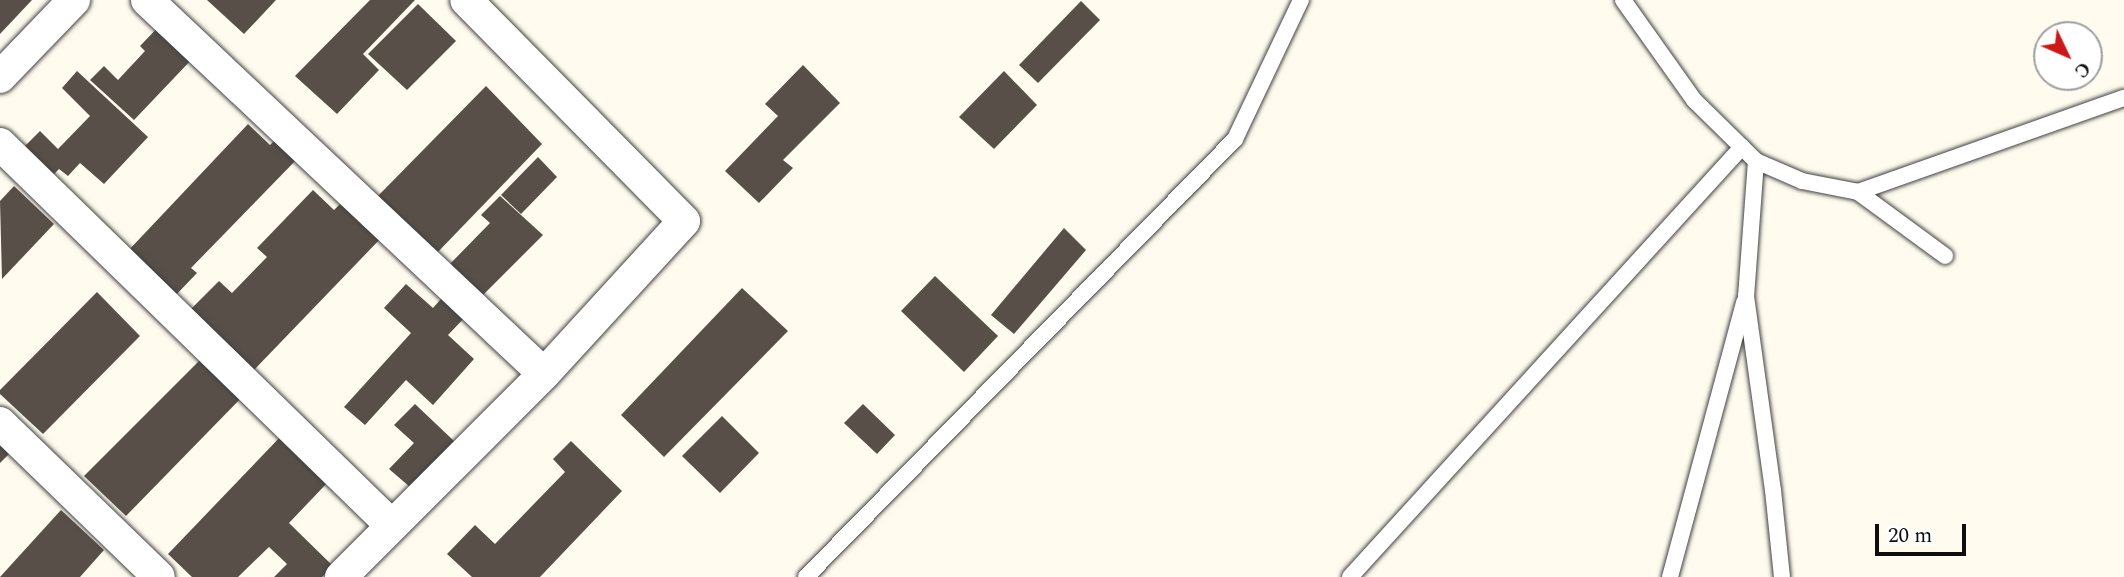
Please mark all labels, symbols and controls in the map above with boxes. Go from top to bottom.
north arrow [2033,21,2103,91]
text: С [2067,55,2097,84]
scale bar [1879,510,1970,554]
text: 20 m [1888,520,1932,552]

